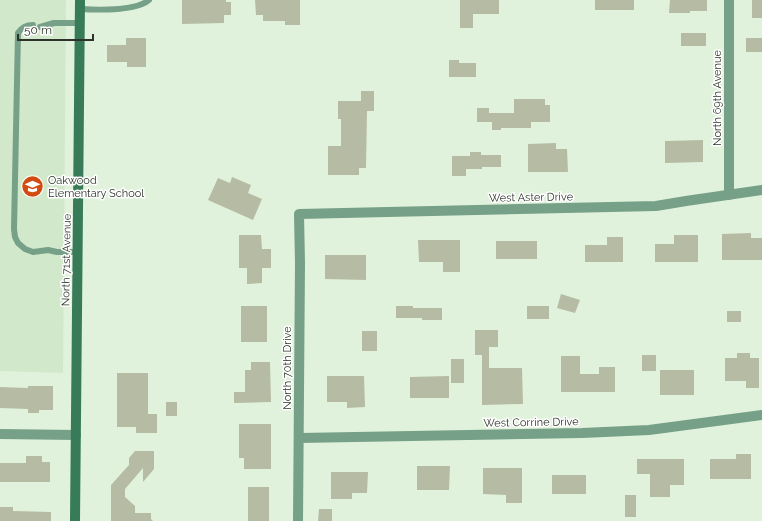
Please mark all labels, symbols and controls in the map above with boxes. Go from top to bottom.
scale bar [18,16,93,42]
text: 50 m [24,23,52,37]
street label: North 69th Avenue [711,49,724,146]
school or university icon: Oakwood Elementary School [19,173,45,199]
place label: Oakwood Elementary School [48,174,144,200]
street label: West Aster Drive [489,190,574,205]
street label: North 71st Avenue [59,213,74,306]
street label: North 70th Drive [281,326,294,410]
street label: West Corrine Drive [483,415,579,430]

